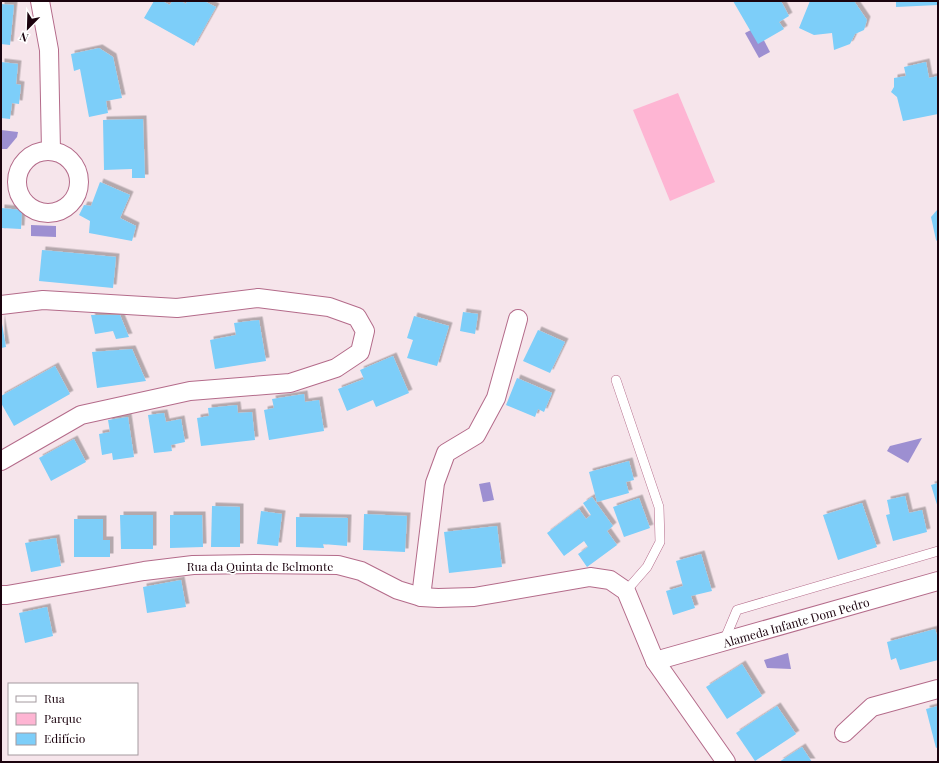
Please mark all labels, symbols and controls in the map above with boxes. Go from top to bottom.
north arrow [8,8,48,48]
text: N [17,29,30,46]
street label: Rua da Quinta de Belmonte [187,558,333,574]
street label: Alameda Infante Dom Pedro [720,593,871,651]
legend [8,683,138,755]
text: Rua [44,690,65,706]
text: Parque [44,710,82,726]
text: Edifício [44,730,86,746]

